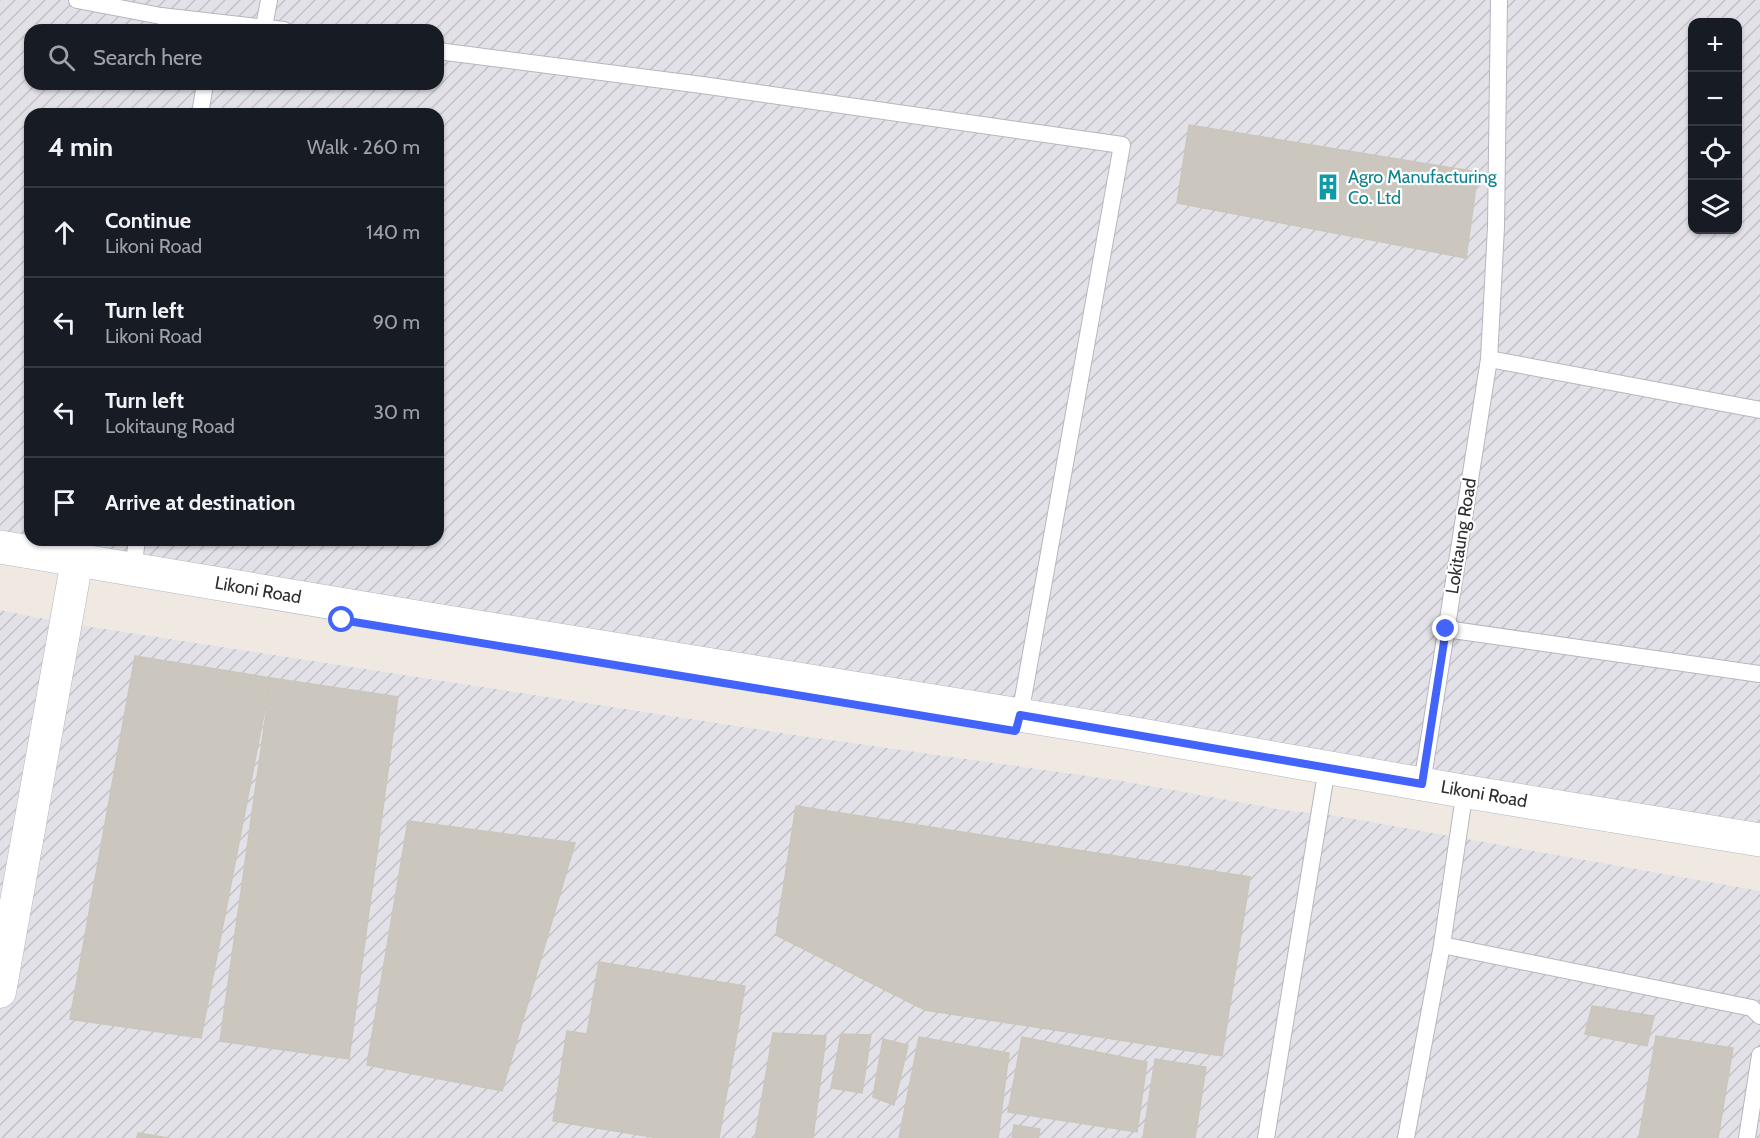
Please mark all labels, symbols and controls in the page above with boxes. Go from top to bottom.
map controls [1688,18,1742,234]
button: + [1688,18,1742,72]
search box [24,24,444,90]
icon: search [45,41,78,74]
text: Search here [93,44,202,71]
button: − [1688,72,1742,126]
button: locate [1688,126,1742,180]
text: 4 min [48,131,113,163]
text: Walk · 260 m [307,135,420,159]
place label: Agro Manufacturing Co. Ltd [1348,166,1498,209]
building icon: Agro Manufacturing Co. Ltd [1313,172,1343,202]
button: layers [1688,180,1742,234]
text: Continue [105,207,191,234]
icon: ahead [48,216,81,249]
text: 140 m [366,220,420,244]
text: Likoni Road [105,234,202,258]
text: Turn left [105,297,184,324]
icon: left [48,306,81,339]
text: 90 m [373,310,420,334]
text: Likoni Road [105,324,202,348]
text: Turn left [105,387,184,414]
icon: left [48,396,81,429]
text: 30 m [373,400,420,424]
text: Lokitaung Road [105,414,235,438]
street label: Lokitaung Road [1441,477,1481,595]
icon: arrive [48,486,81,519]
text: Arrive at destination [105,489,295,516]
street label: Likoni Road [213,572,303,608]
route start [328,606,354,632]
route end [1432,615,1458,641]
street label: Likoni Road [1439,776,1529,812]

